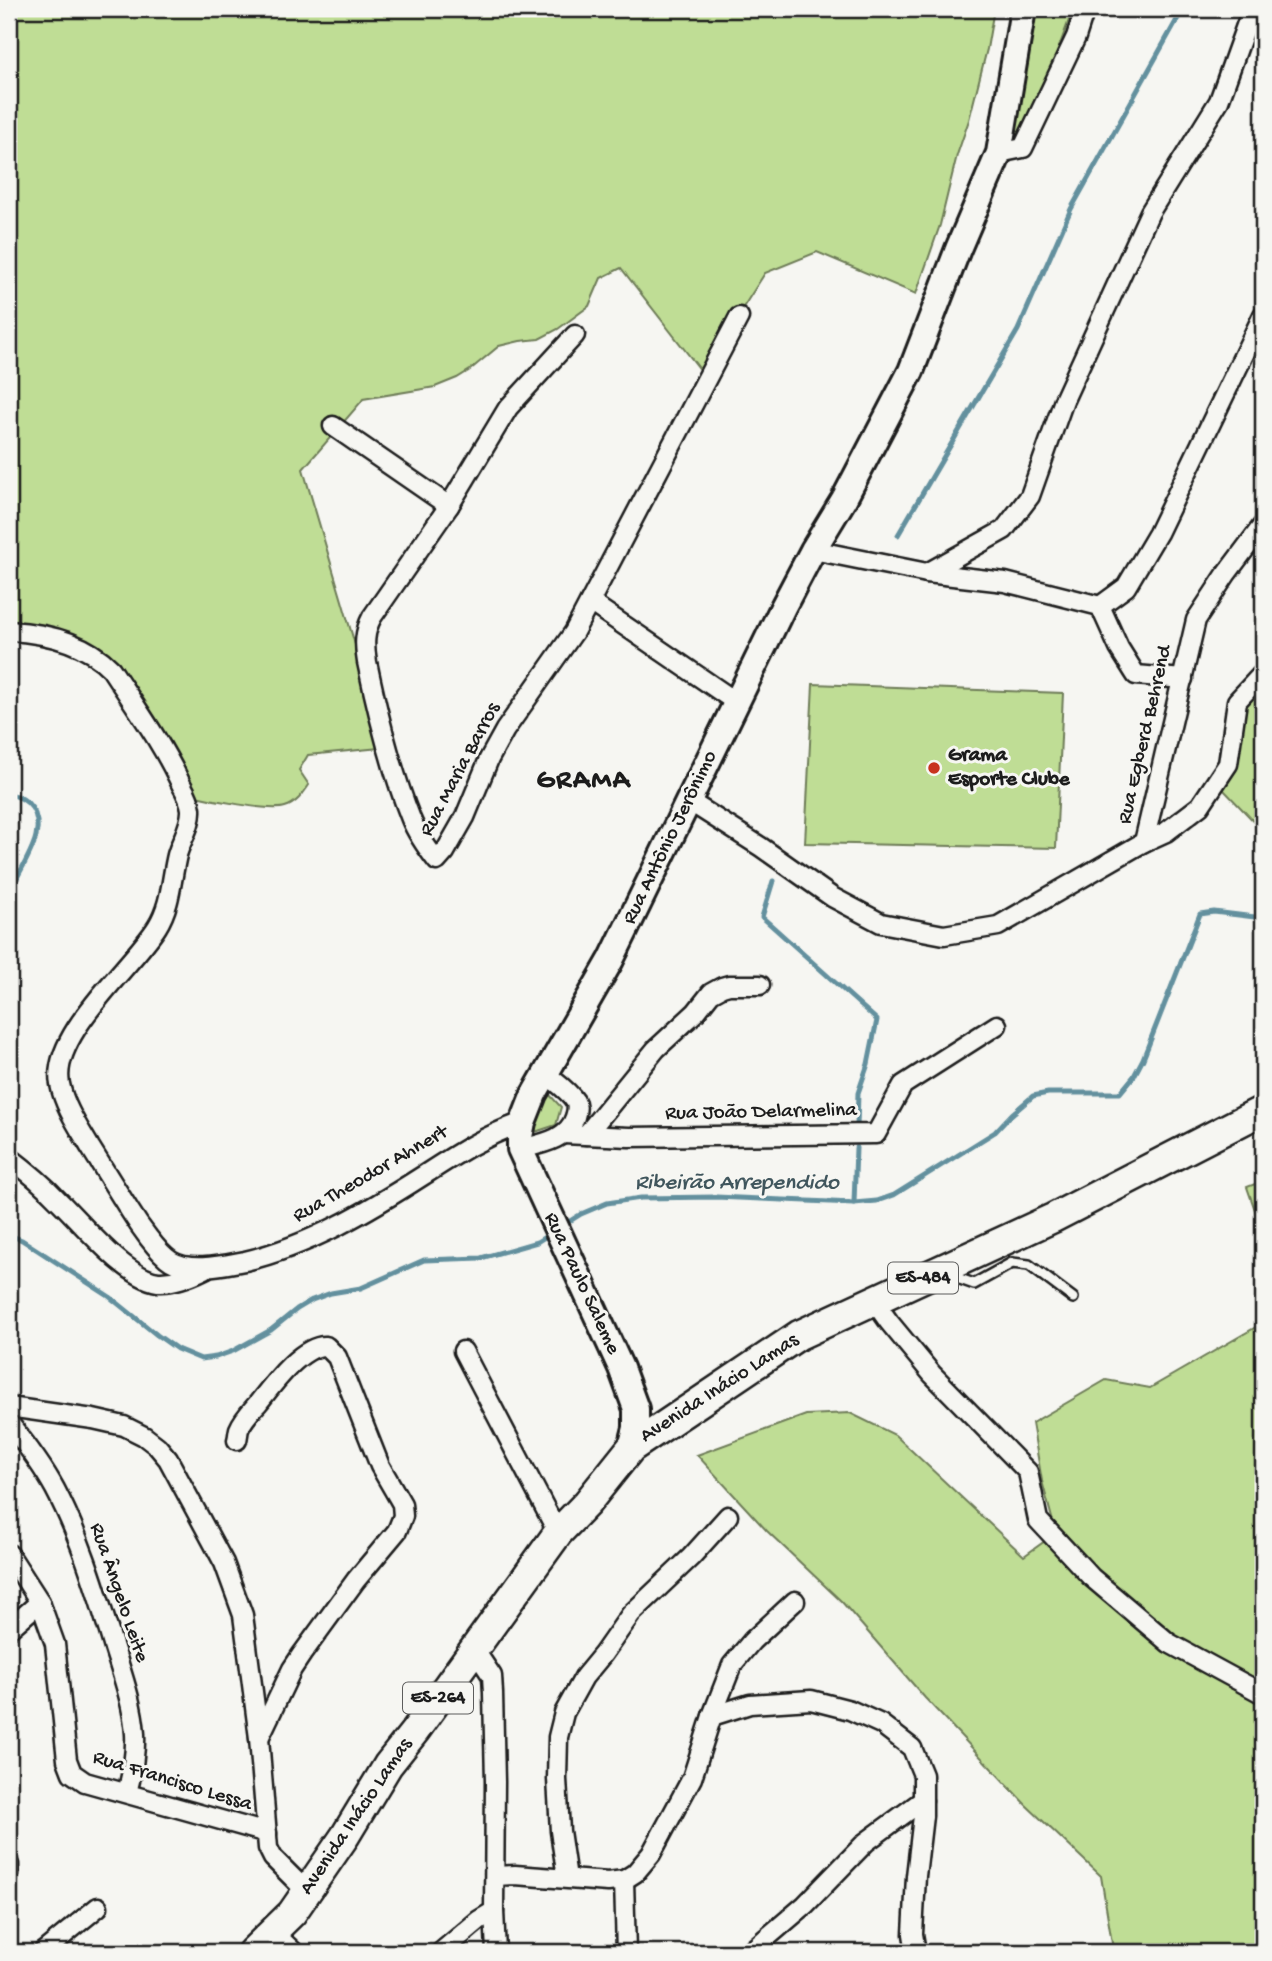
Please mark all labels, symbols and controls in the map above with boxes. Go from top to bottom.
street label: Rua Egberd Behrend [1113,642,1179,827]
street label: Rua Maria Barros [415,698,507,841]
place label: Grama Esporte Clube [948,744,1071,793]
street label: Rua Antônio Jerônimo [618,747,724,929]
marker: Grama Esporte Clube [926,760,942,776]
district label: GRAMA [537,765,632,798]
street label: Rua João Delarmelina [665,1099,858,1127]
street label: Rua Theodor Ahnert [289,1119,455,1229]
water label: Ribeirão Arrependido [635,1170,840,1197]
street label: Rua Paulo Saleme [537,1209,625,1360]
road number: ES-484 [888,1262,958,1294]
street label: Avenida Inácio Lamas [636,1328,805,1450]
street label: Rua Ângelo Leite [82,1520,154,1667]
road number: ES-264 [403,1682,473,1714]
street label: Avenida Inácio Lamas [295,1733,419,1900]
street label: Rua Francisco Lessa [89,1746,256,1819]

